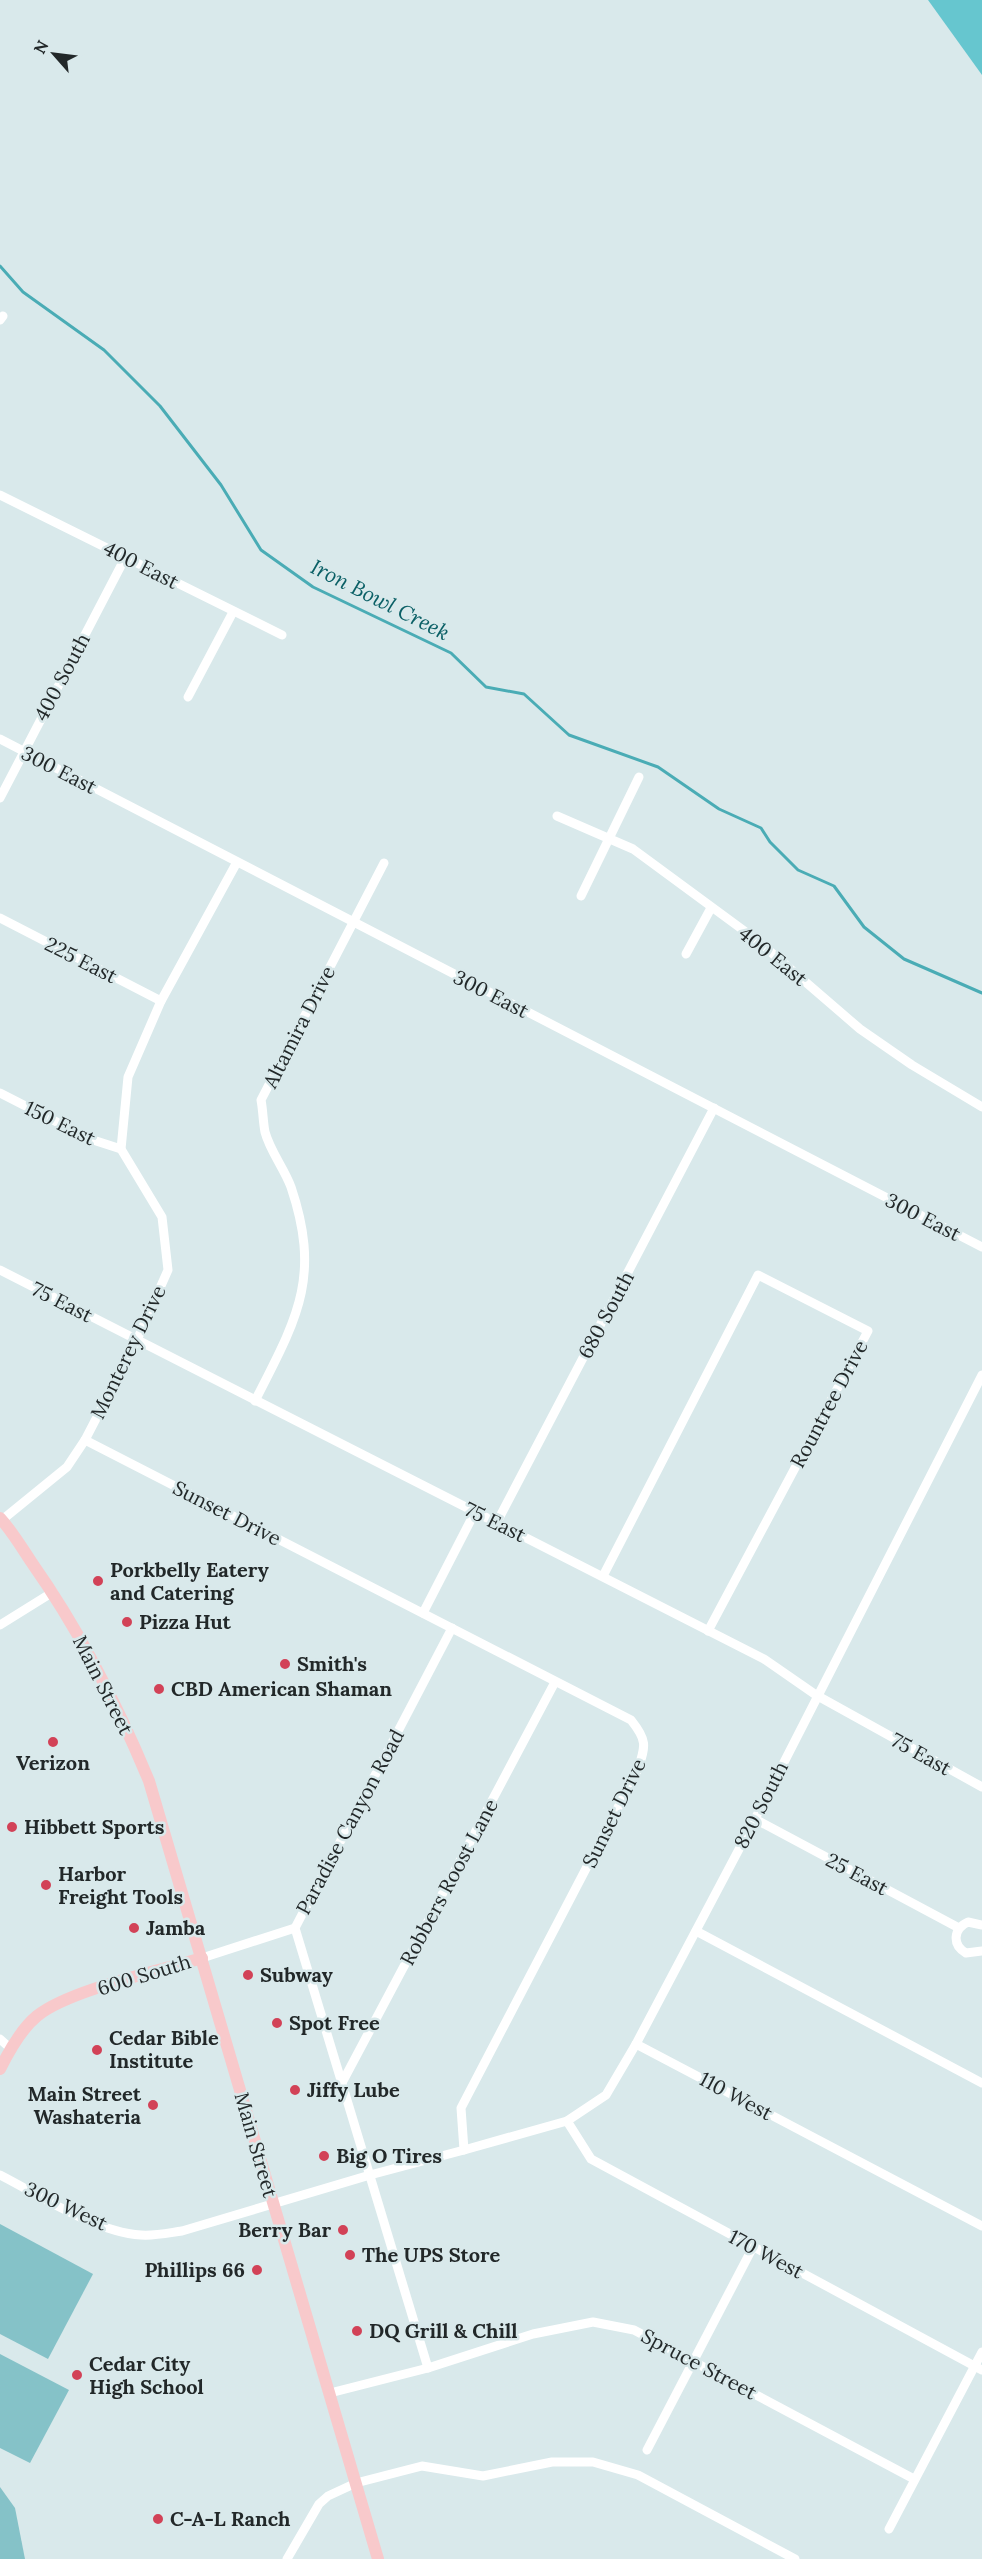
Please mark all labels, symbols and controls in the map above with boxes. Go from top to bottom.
north arrow [24,24,84,84]
text: N [29,37,52,57]
street label: 400 East [100,535,183,594]
water label: Iron Bowl Creek [306,553,454,646]
street label: 400 South [28,629,95,725]
street label: 300 East [17,740,101,799]
street label: 400 East [734,921,813,991]
street label: 225 East [41,931,122,988]
street label: Altamira Drive [257,961,340,1093]
street label: 300 East [449,964,533,1023]
street label: 150 East [21,1095,100,1150]
street label: 300 East [881,1187,965,1246]
street label: 680 South [572,1267,639,1363]
street label: 75 East [28,1276,97,1328]
street label: Monterey Drive [84,1281,171,1423]
street label: Rountree Drive [784,1335,873,1472]
street label: Sunset Drive [169,1475,286,1551]
street label: 75 East [460,1496,530,1547]
place label: Porkbelly Eatery and Catering [110,1557,269,1605]
marker: Porkbelly Eatery and Catering [91,1574,105,1588]
place label: Pizza Hut [139,1609,232,1634]
marker: Pizza Hut [120,1615,134,1629]
street label: Main Street [68,1631,139,1739]
place label: Smith's [297,1651,367,1676]
marker: Smith's [278,1657,292,1671]
place label: CBD American Shaman [171,1676,392,1701]
marker: CBD American Shaman [152,1682,166,1696]
street label: Paradise Canyon Road [290,1725,409,1919]
street label: 75 East [887,1727,956,1780]
marker: Verizon [46,1735,60,1749]
place label: Verizon [16,1750,90,1775]
street label: Sunset Drive [576,1754,651,1871]
street label: 820 South [728,1757,793,1852]
street label: Robbers Roost Lane [394,1794,503,1969]
place label: Hibbett Sports [24,1814,165,1839]
marker: Hibbett Sports [5,1820,19,1834]
street label: 25 East [822,1847,893,1900]
place label: Harbor Freight Tools [58,1861,183,1909]
marker: Harbor Freight Tools [39,1878,53,1892]
place label: Jamba [146,1915,206,1940]
marker: Jamba [127,1921,141,1935]
street label: 600 South [94,1948,194,2001]
place label: Subway [260,1962,333,1987]
marker: Subway [241,1968,255,1982]
place label: Spot Free [289,2010,380,2035]
marker: Spot Free [270,2016,284,2030]
place label: Cedar Bible Institute [109,2025,219,2073]
marker: Cedar Bible Institute [90,2043,104,2057]
street label: 110 West [695,2066,777,2125]
place label: Jiffy Lube [307,2077,400,2102]
place label: Main Street Washateria [27,2081,142,2129]
marker: Jiffy Lube [288,2083,302,2097]
street label: Main Street [230,2089,284,2201]
marker: Main Street Washateria [146,2098,160,2112]
place label: Big O Tires [336,2143,442,2168]
marker: Big O Tires [317,2149,331,2163]
street label: 300 West [21,2176,112,2236]
place label: Berry Bar [238,2217,331,2242]
marker: Berry Bar [336,2223,350,2237]
street label: 170 West [725,2223,808,2284]
place label: The UPS Store [362,2242,500,2267]
marker: The UPS Store [343,2248,357,2262]
place label: Phillips 66 [144,2257,245,2282]
marker: Phillips 66 [250,2263,264,2277]
place label: DQ Grill & Chill [369,2318,518,2343]
street label: Spruce Street [637,2323,761,2405]
marker: DQ Grill & Chill [350,2324,364,2338]
place label: Cedar City High School [89,2351,204,2399]
marker: Cedar City High School [70,2368,84,2382]
place label: C-A-L Ranch [170,2506,291,2531]
marker: C-A-L Ranch [151,2512,165,2526]

